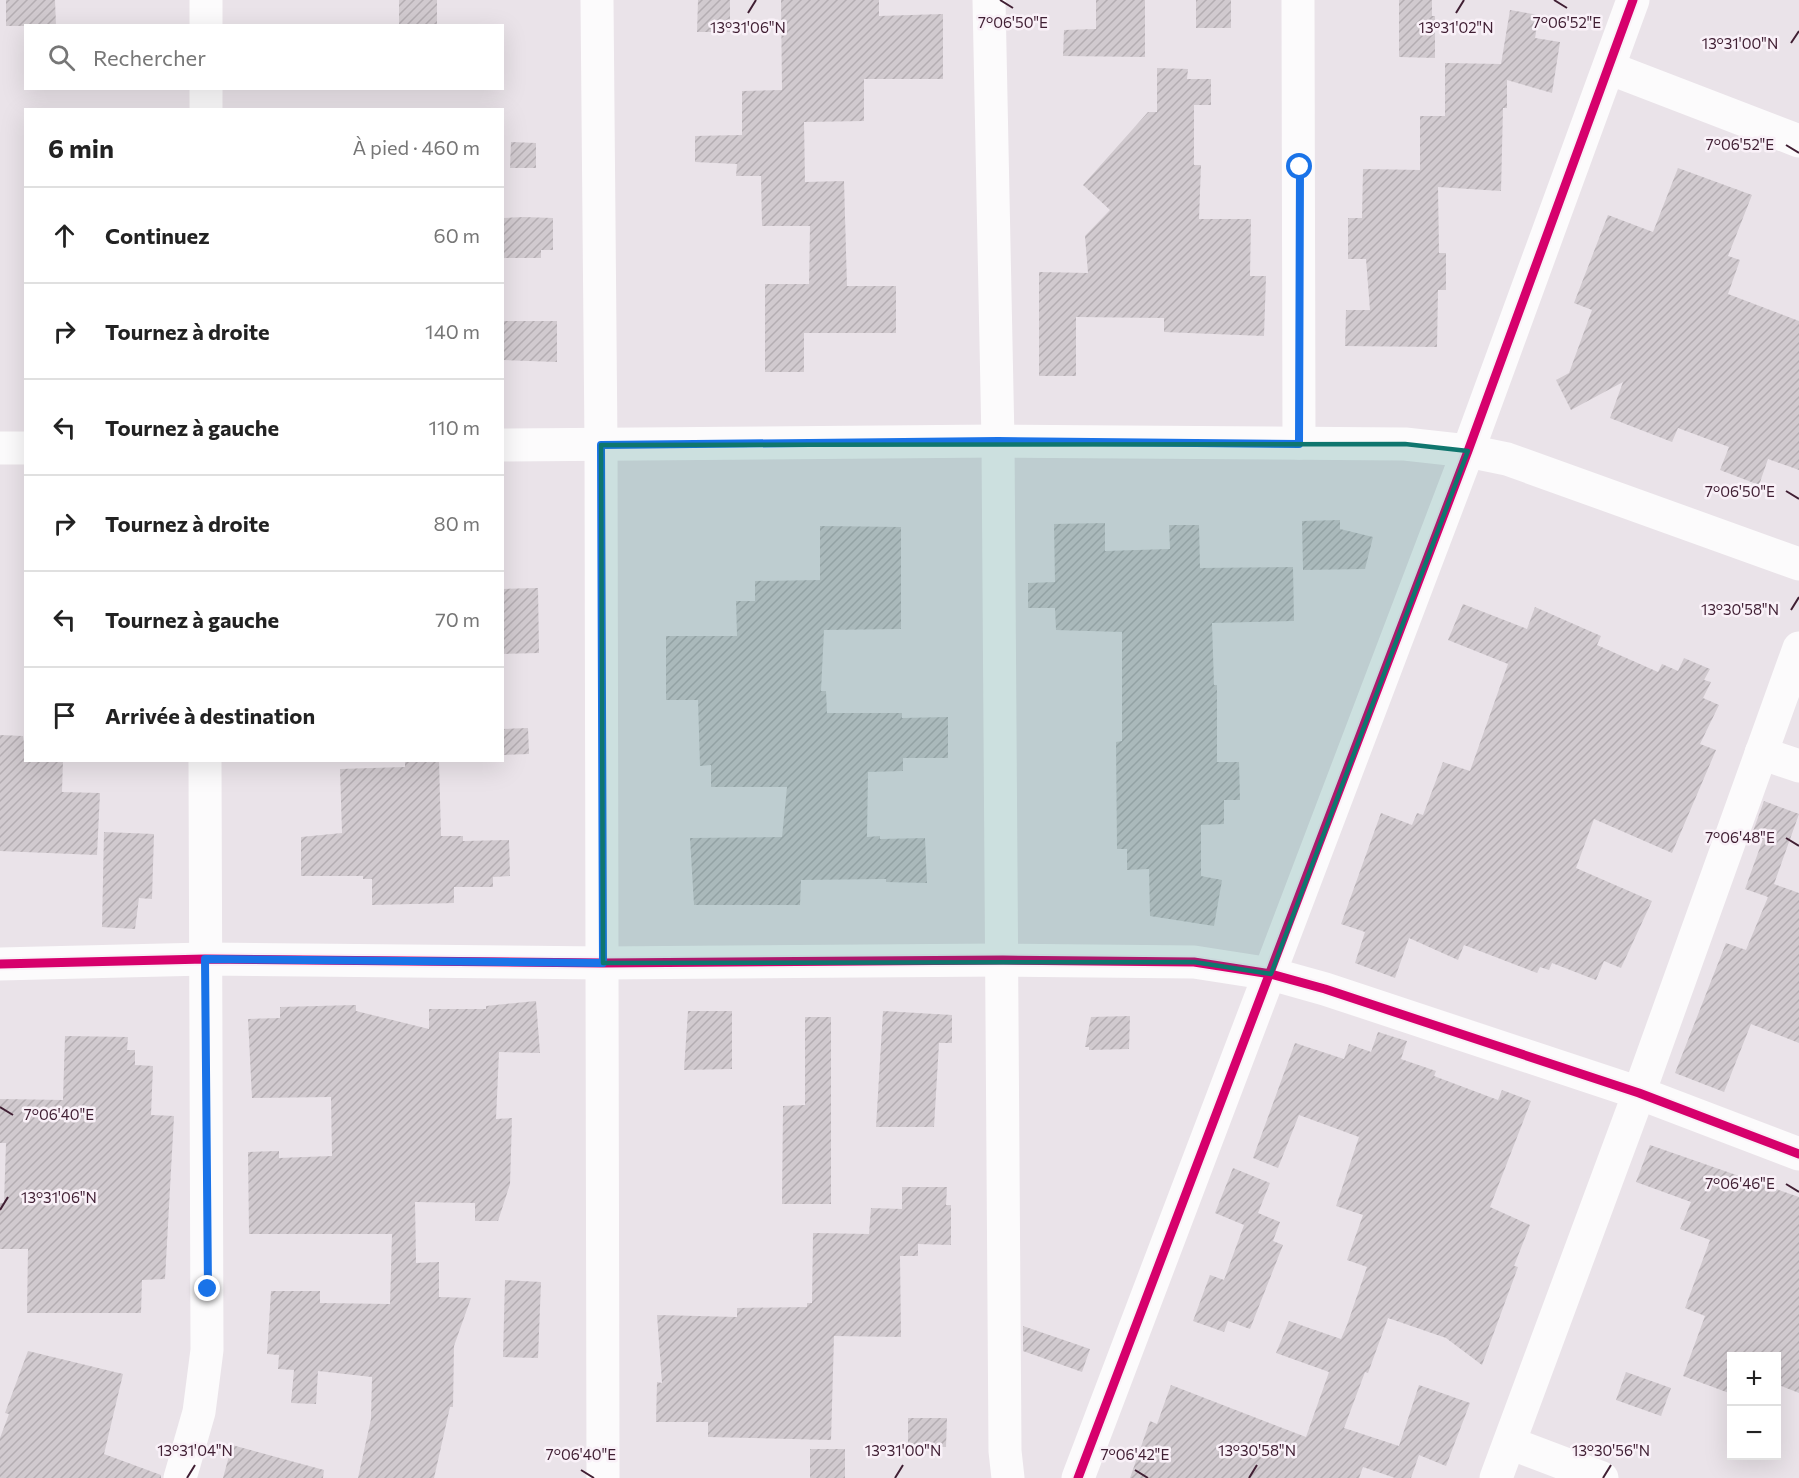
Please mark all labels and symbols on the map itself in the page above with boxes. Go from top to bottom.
text: 7°06'50"E [978,13,1048,31]
text: 7°06'52"E [1533,13,1601,31]
text: 13°31'06"N [710,18,786,36]
text: 13°31'02"N [1419,18,1493,36]
text: 13°31'00"N [1702,34,1778,52]
text: 7°06'52"E [1706,135,1774,153]
route start [1286,153,1312,179]
text: 7°06'50"E [1705,482,1775,500]
text: 13°30'58"N [1701,600,1779,618]
text: 7°06'48"E [1705,828,1775,846]
text: 7°06'40"E [24,1105,94,1123]
text: 7°06'46"E [1705,1174,1775,1192]
text: 13°31'06"N [21,1188,97,1206]
route end [194,1275,220,1301]
text: 13°31'04"N [157,1441,233,1459]
text: 13°31'00"N [865,1441,941,1459]
text: 13°30'58"N [1218,1441,1296,1459]
text: 13°30'56"N [1572,1441,1650,1459]
text: 7°06'40"E [546,1445,616,1463]
text: 7°06'42"E [1101,1445,1169,1463]

